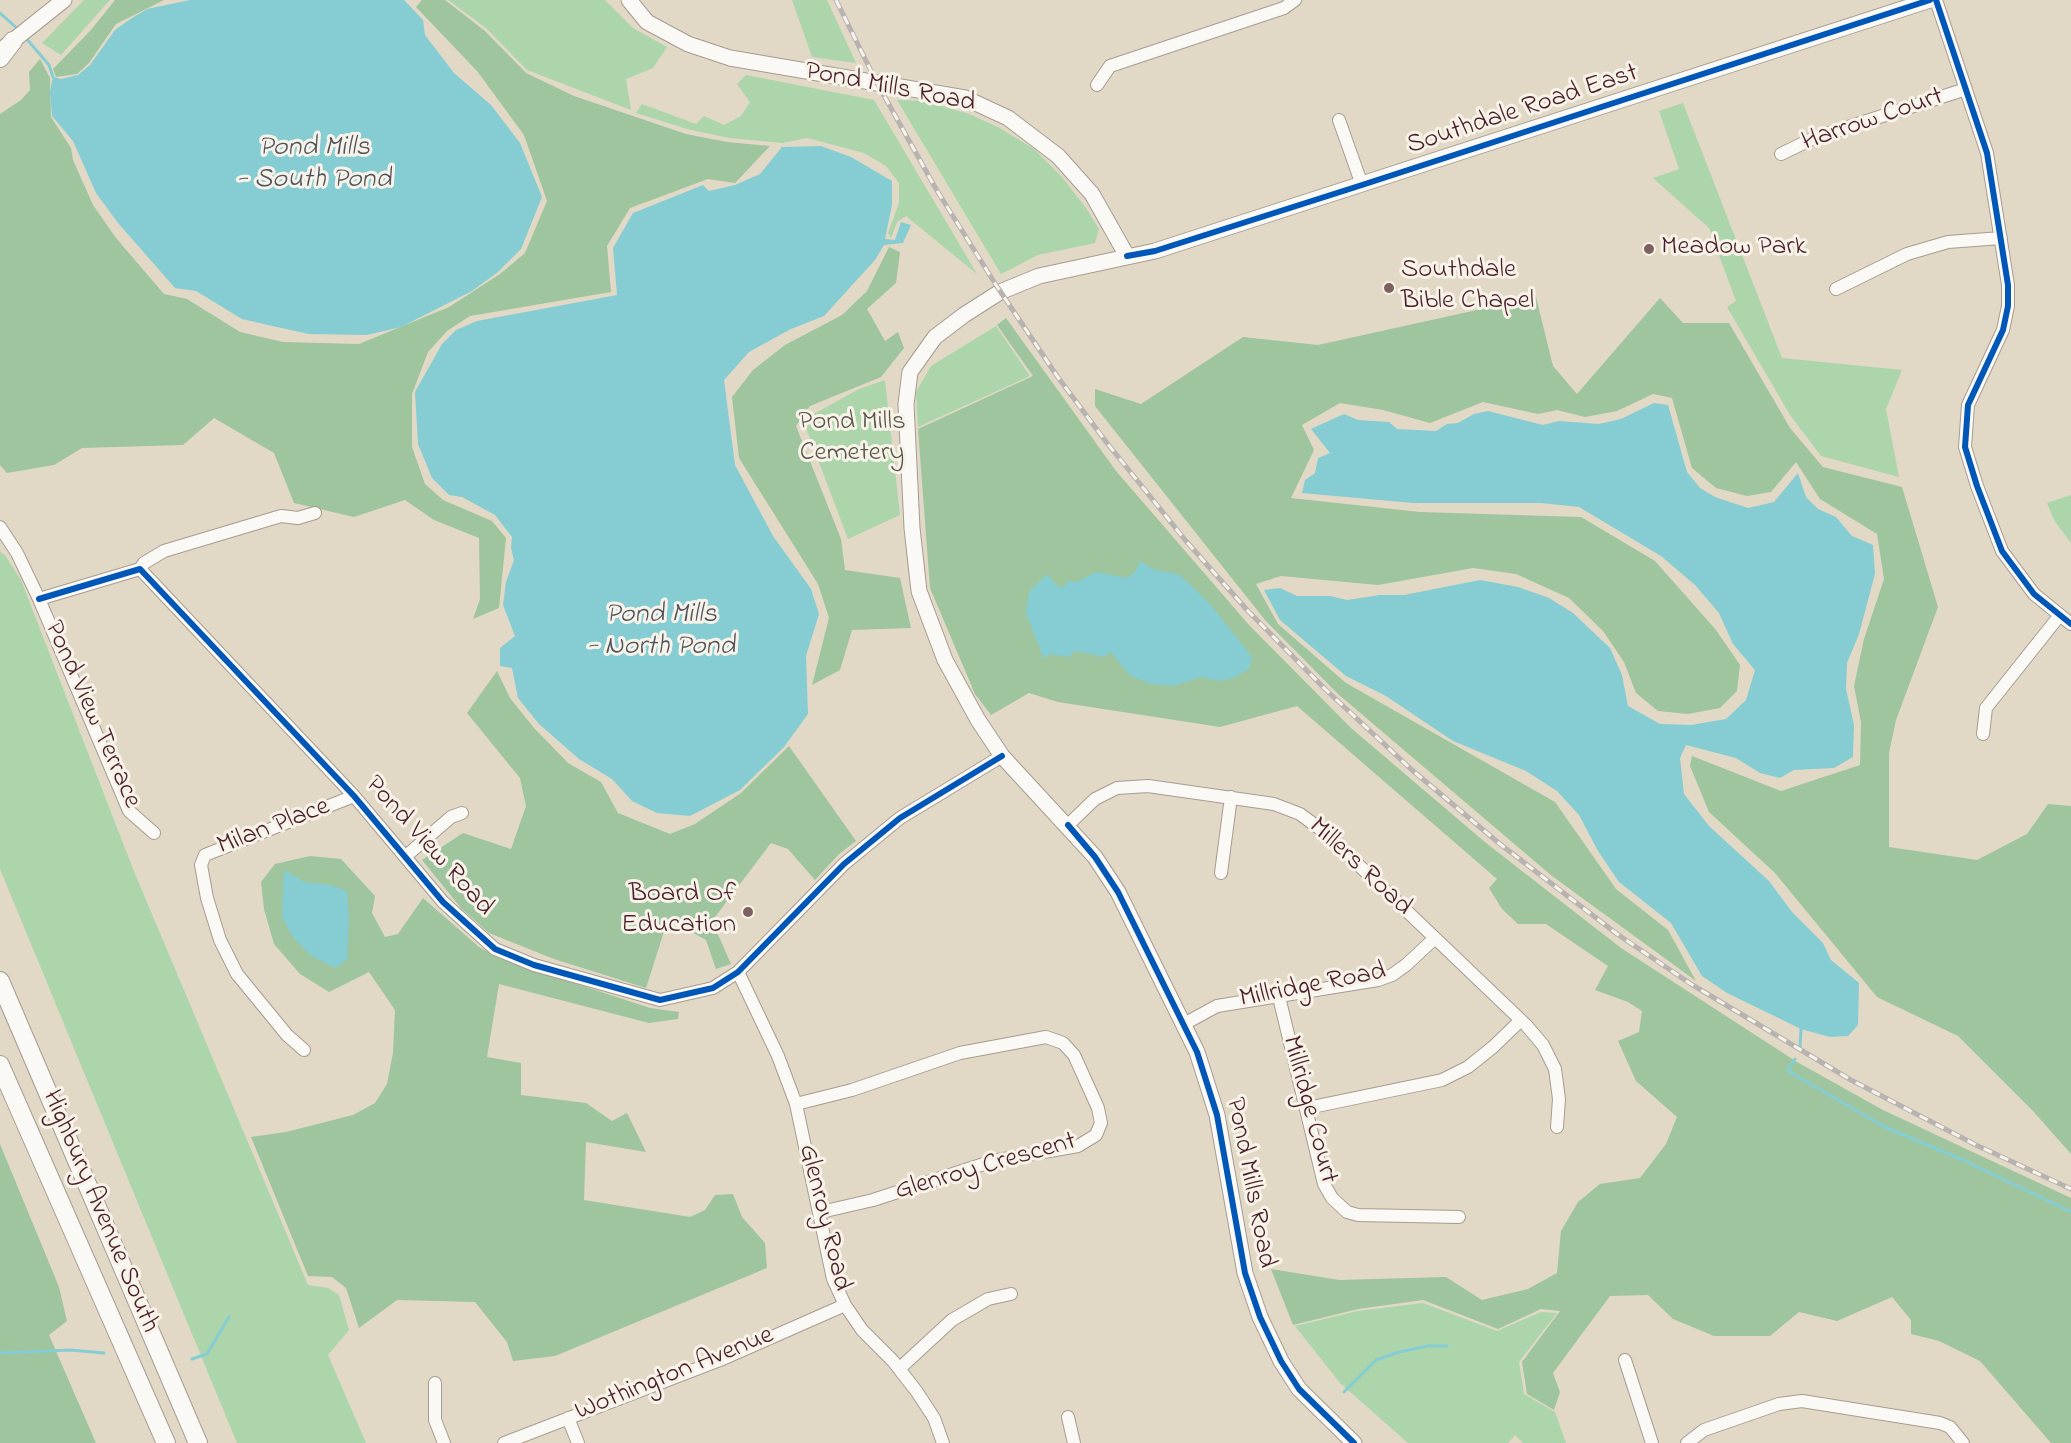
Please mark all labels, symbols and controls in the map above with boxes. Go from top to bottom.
street label: Pond Mills Road [802,57,978,121]
street label: Southdale Road East [1403,58,1643,164]
street label: Harrow Court [1798,82,1948,160]
water label: Pond Mills - South Pond [237,132,391,198]
place label: Meadow Park [1661,233,1807,265]
marker: Meadow Park [1642,242,1656,256]
place label: Southdale Bible Chapel [1401,256,1534,319]
marker: Southdale Bible Chapel [1382,281,1396,295]
park label: Pond Mills Cemetery [798,408,906,471]
water label: Pond Mills - North Pond [587,599,735,665]
street label: Pond View Terrace [35,616,147,814]
street label: Pond View Road [357,770,499,924]
street label: Milan Place [213,792,335,864]
street label: Millers Road [1300,812,1418,924]
place label: Board Of Education [621,880,736,943]
marker: Board Of Education [741,905,755,919]
street label: Millridge Road [1237,957,1389,1017]
street label: Millridge Court [1273,1033,1343,1187]
street label: Highbury Avenue South [33,1086,165,1338]
street label: Pond Mills Road [1217,1095,1281,1271]
street label: Glenroy Crescent [892,1127,1080,1209]
street label: Glenroy Road [789,1141,857,1295]
street label: Wothington Avenue [571,1320,779,1430]

